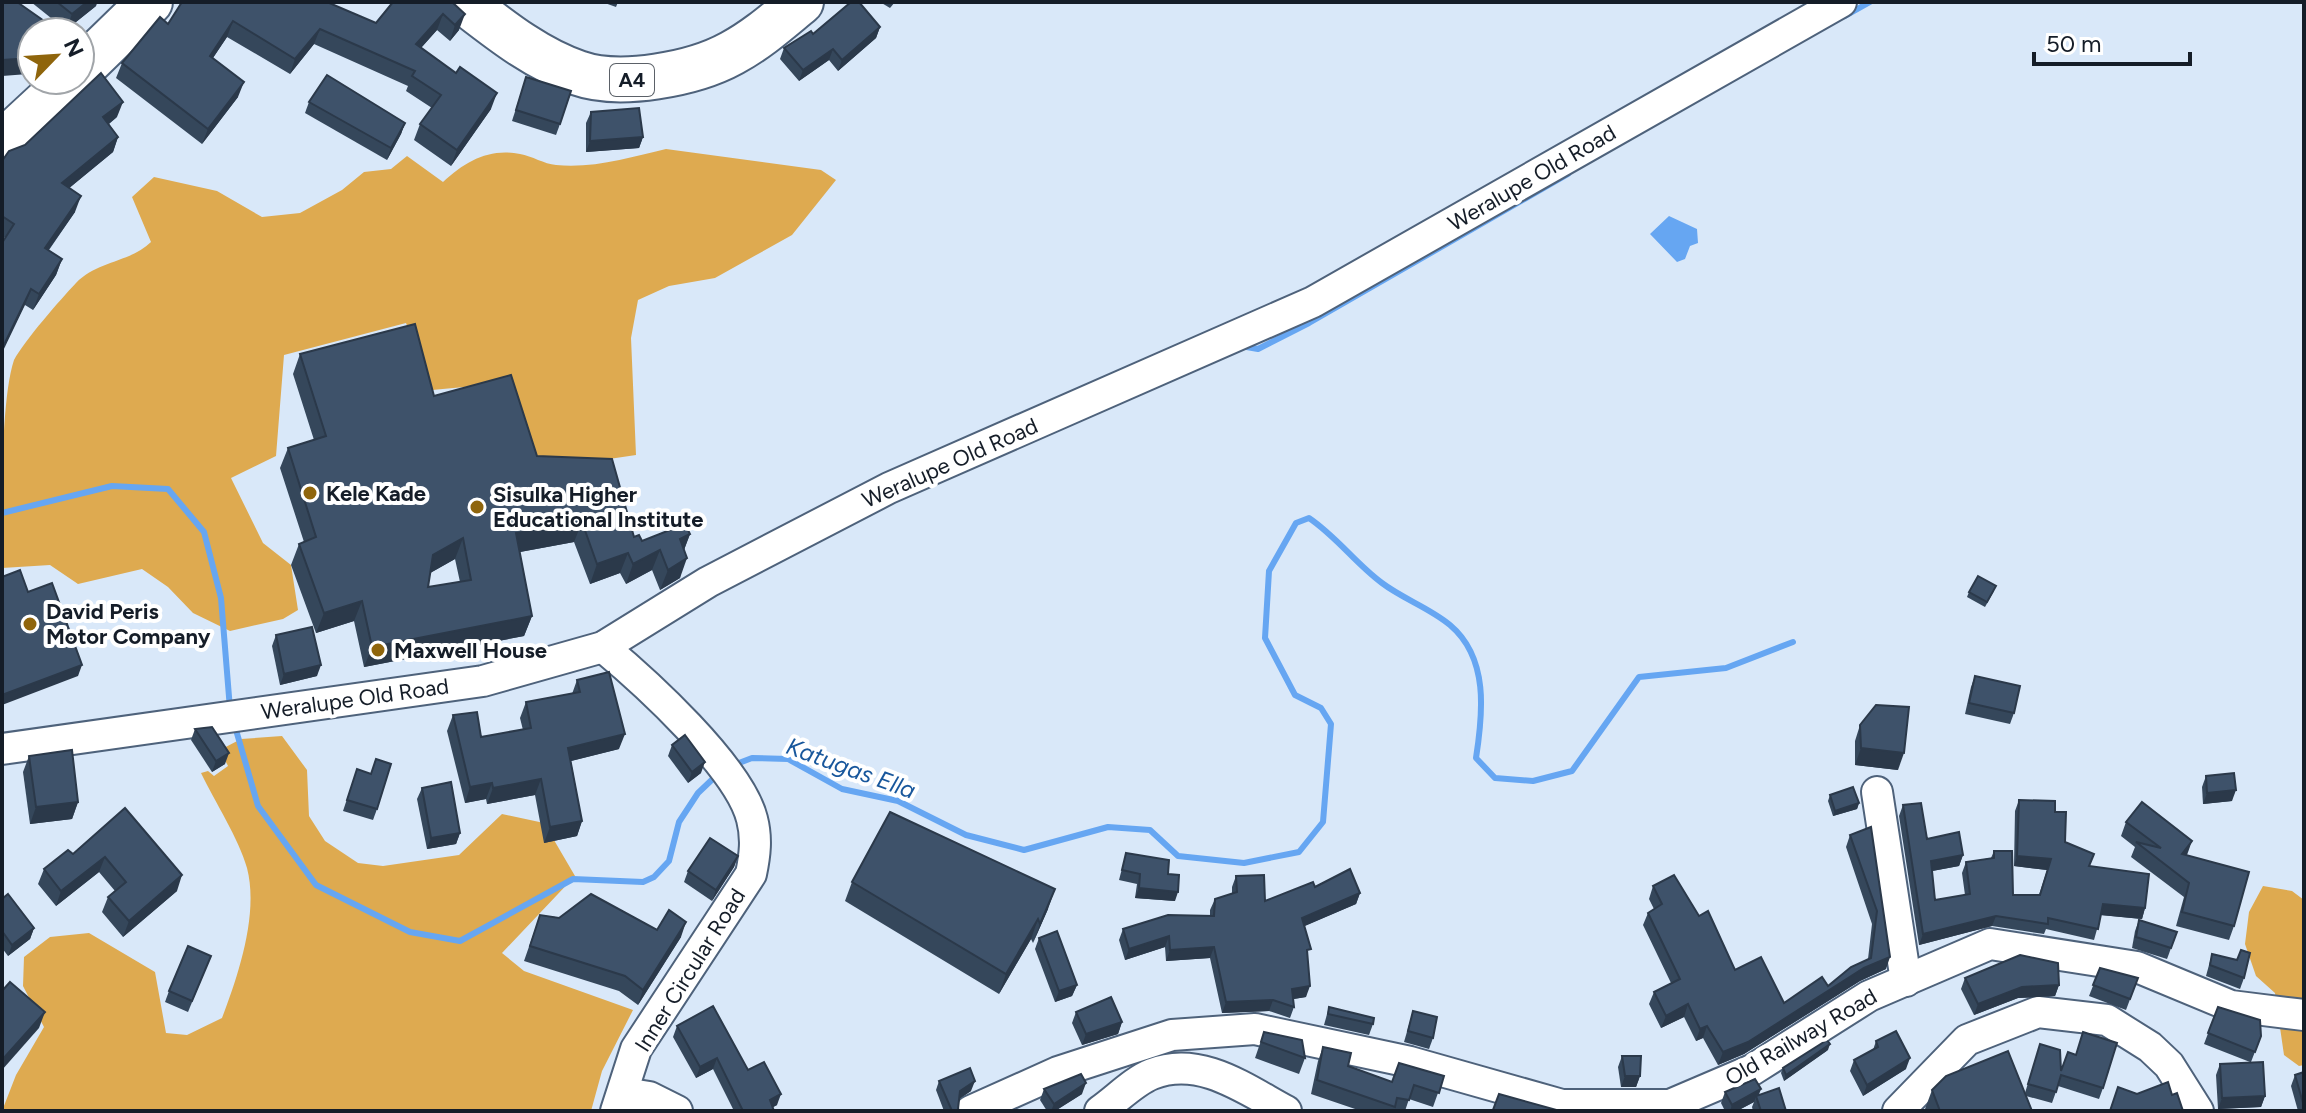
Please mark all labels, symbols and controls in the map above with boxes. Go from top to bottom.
north arrow [16,16,96,96]
scale bar [2034,16,2190,66]
text: 50 m [2046,29,2102,58]
text: N [58,34,90,61]
road number: A4 [610,64,654,96]
street label: Weralupe Old Road [1443,119,1621,237]
street label: Weralupe Old Road [858,412,1042,514]
place label: Kele Kade [326,480,426,507]
place label: Sisulka Higher Educational Institute [493,481,703,533]
marker: Kele Kade [301,484,319,502]
marker: Sisulka Higher Educational Institute [468,498,486,516]
place label: David Peris Motor Company [46,598,211,650]
marker: David Peris Motor Company [21,615,39,633]
place label: Maxwell House [394,637,547,664]
marker: Maxwell House [369,641,387,659]
street label: Weralupe Old Road [259,672,451,726]
water label: Katugas Ella [782,731,920,805]
street label: Inner Circular Road [629,883,751,1057]
street label: Old Railway Road [1720,983,1882,1091]

